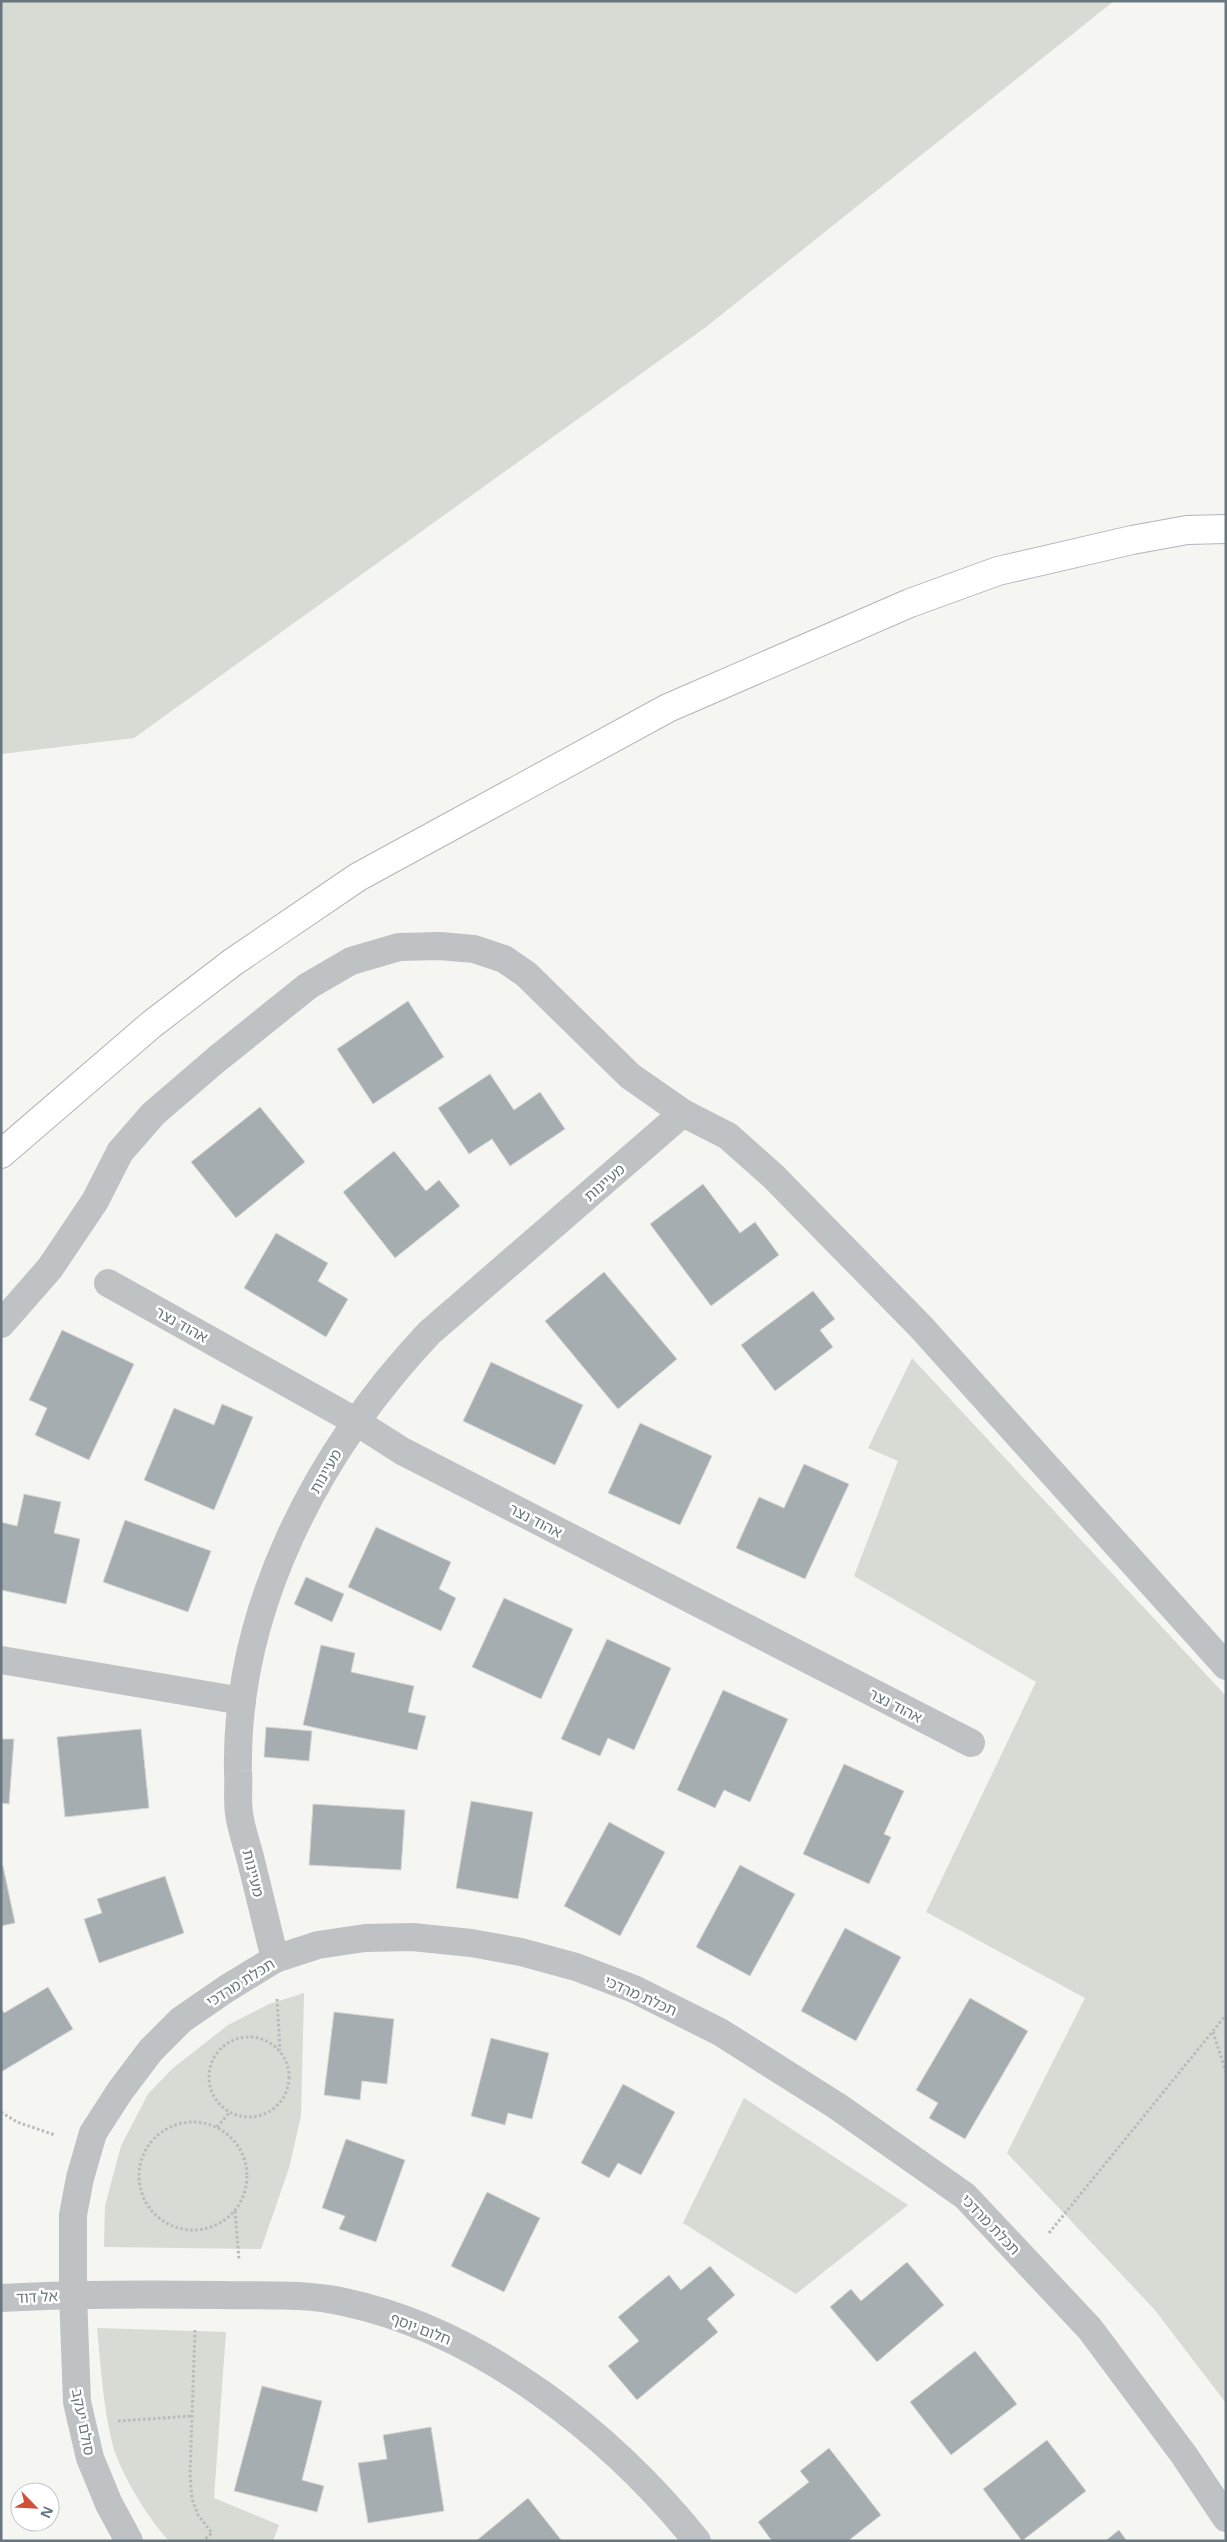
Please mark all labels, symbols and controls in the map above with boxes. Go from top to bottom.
street label: מעיינות [579,1159,629,1205]
street label: אהוד נצר [152,1301,212,1347]
street label: מעיינות [304,1445,346,1497]
street label: אהוד נצר [506,1498,566,1542]
street label: אהוד נצר [866,1683,926,1727]
street label: מעיינות [238,1847,270,1899]
street label: תכלת מרדכי [202,1953,278,2011]
street label: תכלת מרדכי [602,1970,680,2020]
street label: תכלת מרדכי [957,2189,1025,2259]
street label: אל דוד [16,2285,58,2307]
street label: חלום יוסף [388,2307,454,2349]
street label: סולם יעקב [68,2387,100,2457]
north arrow [10,2482,60,2532]
text: N [36,2503,58,2522]

